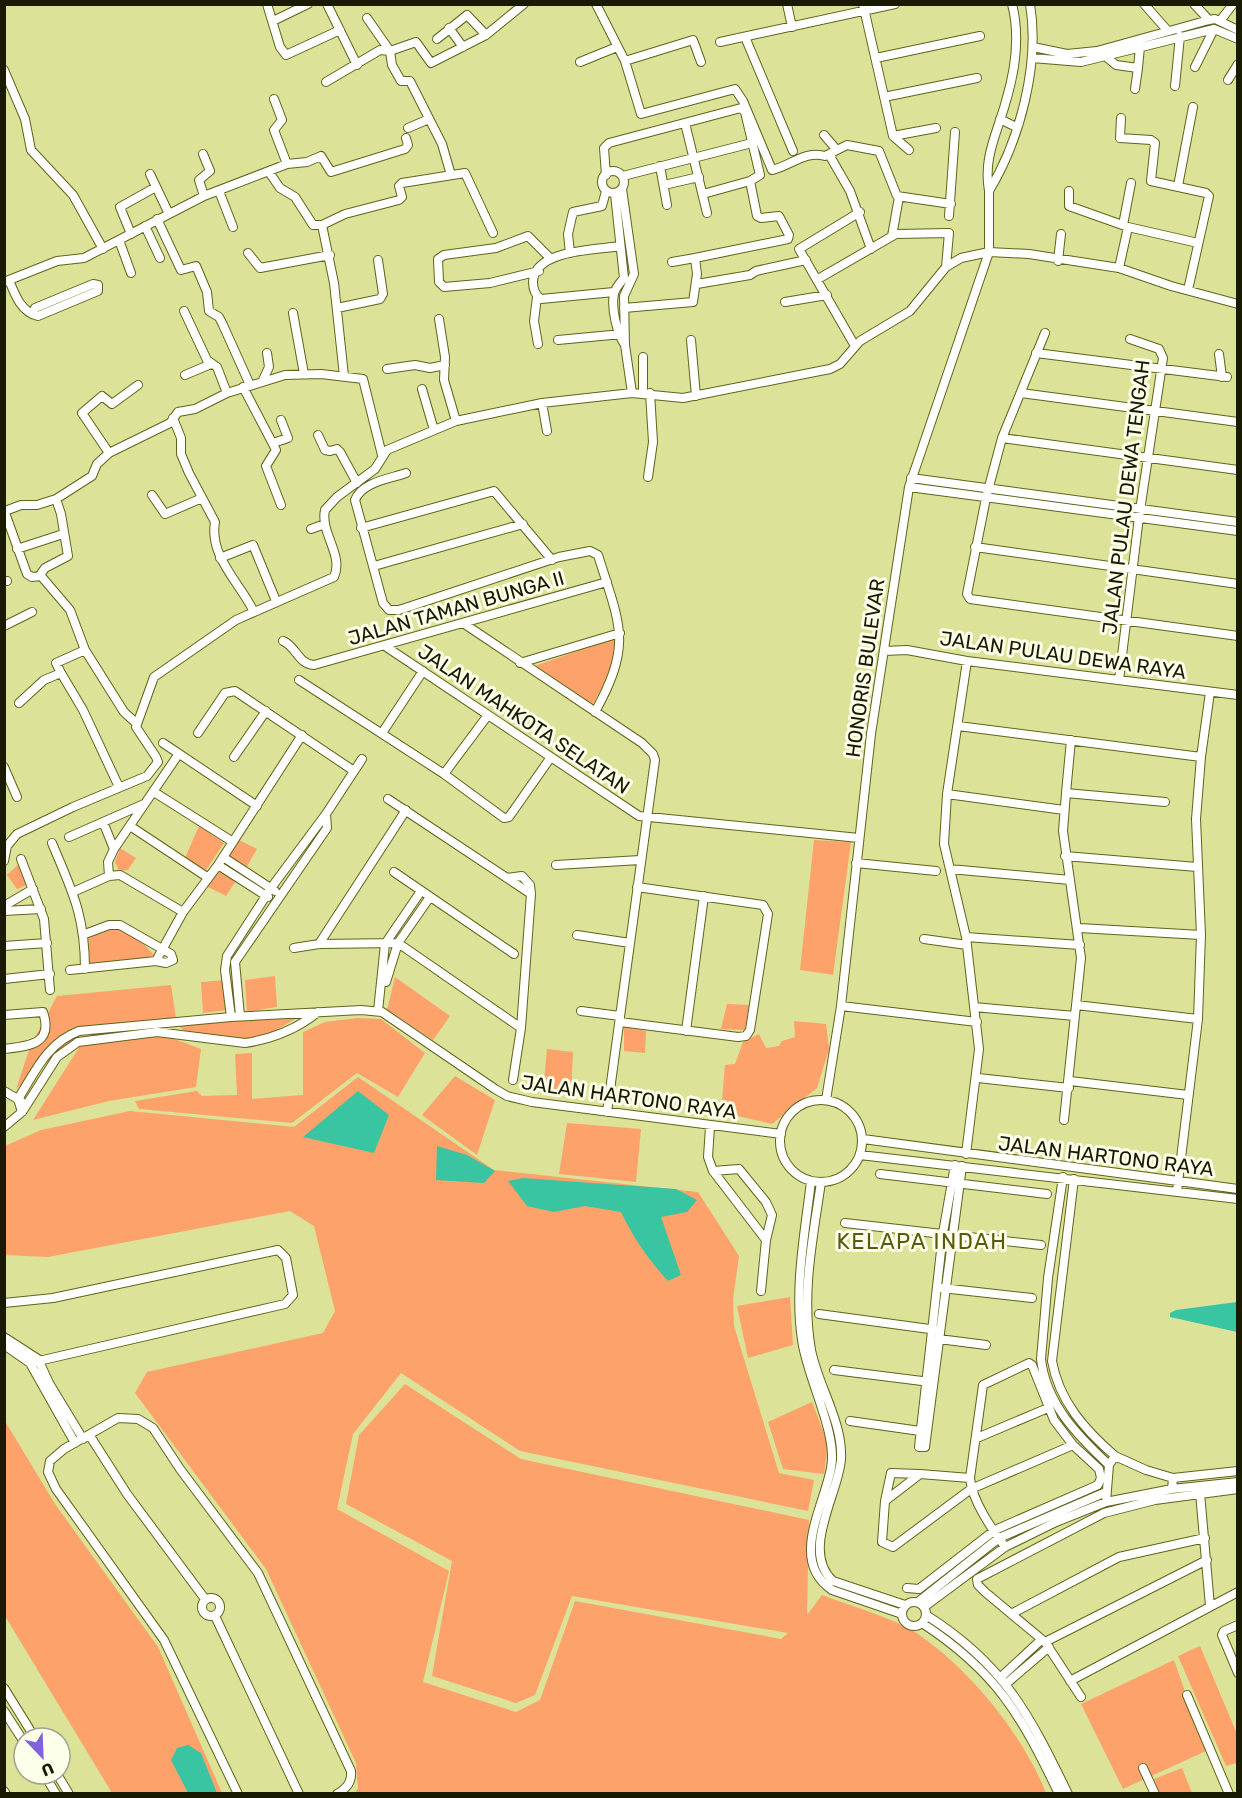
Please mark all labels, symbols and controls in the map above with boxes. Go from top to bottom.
street label: JALAN PULAU DEWA TENGAH [1097,358,1155,636]
street label: JALAN TAMAN BUNGA II [345,566,567,650]
street label: HONORIS BULEVAR [841,577,889,759]
street label: JALAN PULAU DEWA RAYA [938,626,1188,684]
street label: JALAN MAHKOTA SELATAN [413,639,635,799]
street label: JALAN HARTONO RAYA [520,1070,738,1124]
street label: JALAN HARTONO RAYA [997,1131,1215,1181]
district label: KELAPA INDAH [836,1228,1008,1255]
north arrow [12,1726,72,1786]
text: U [39,1758,57,1780]

